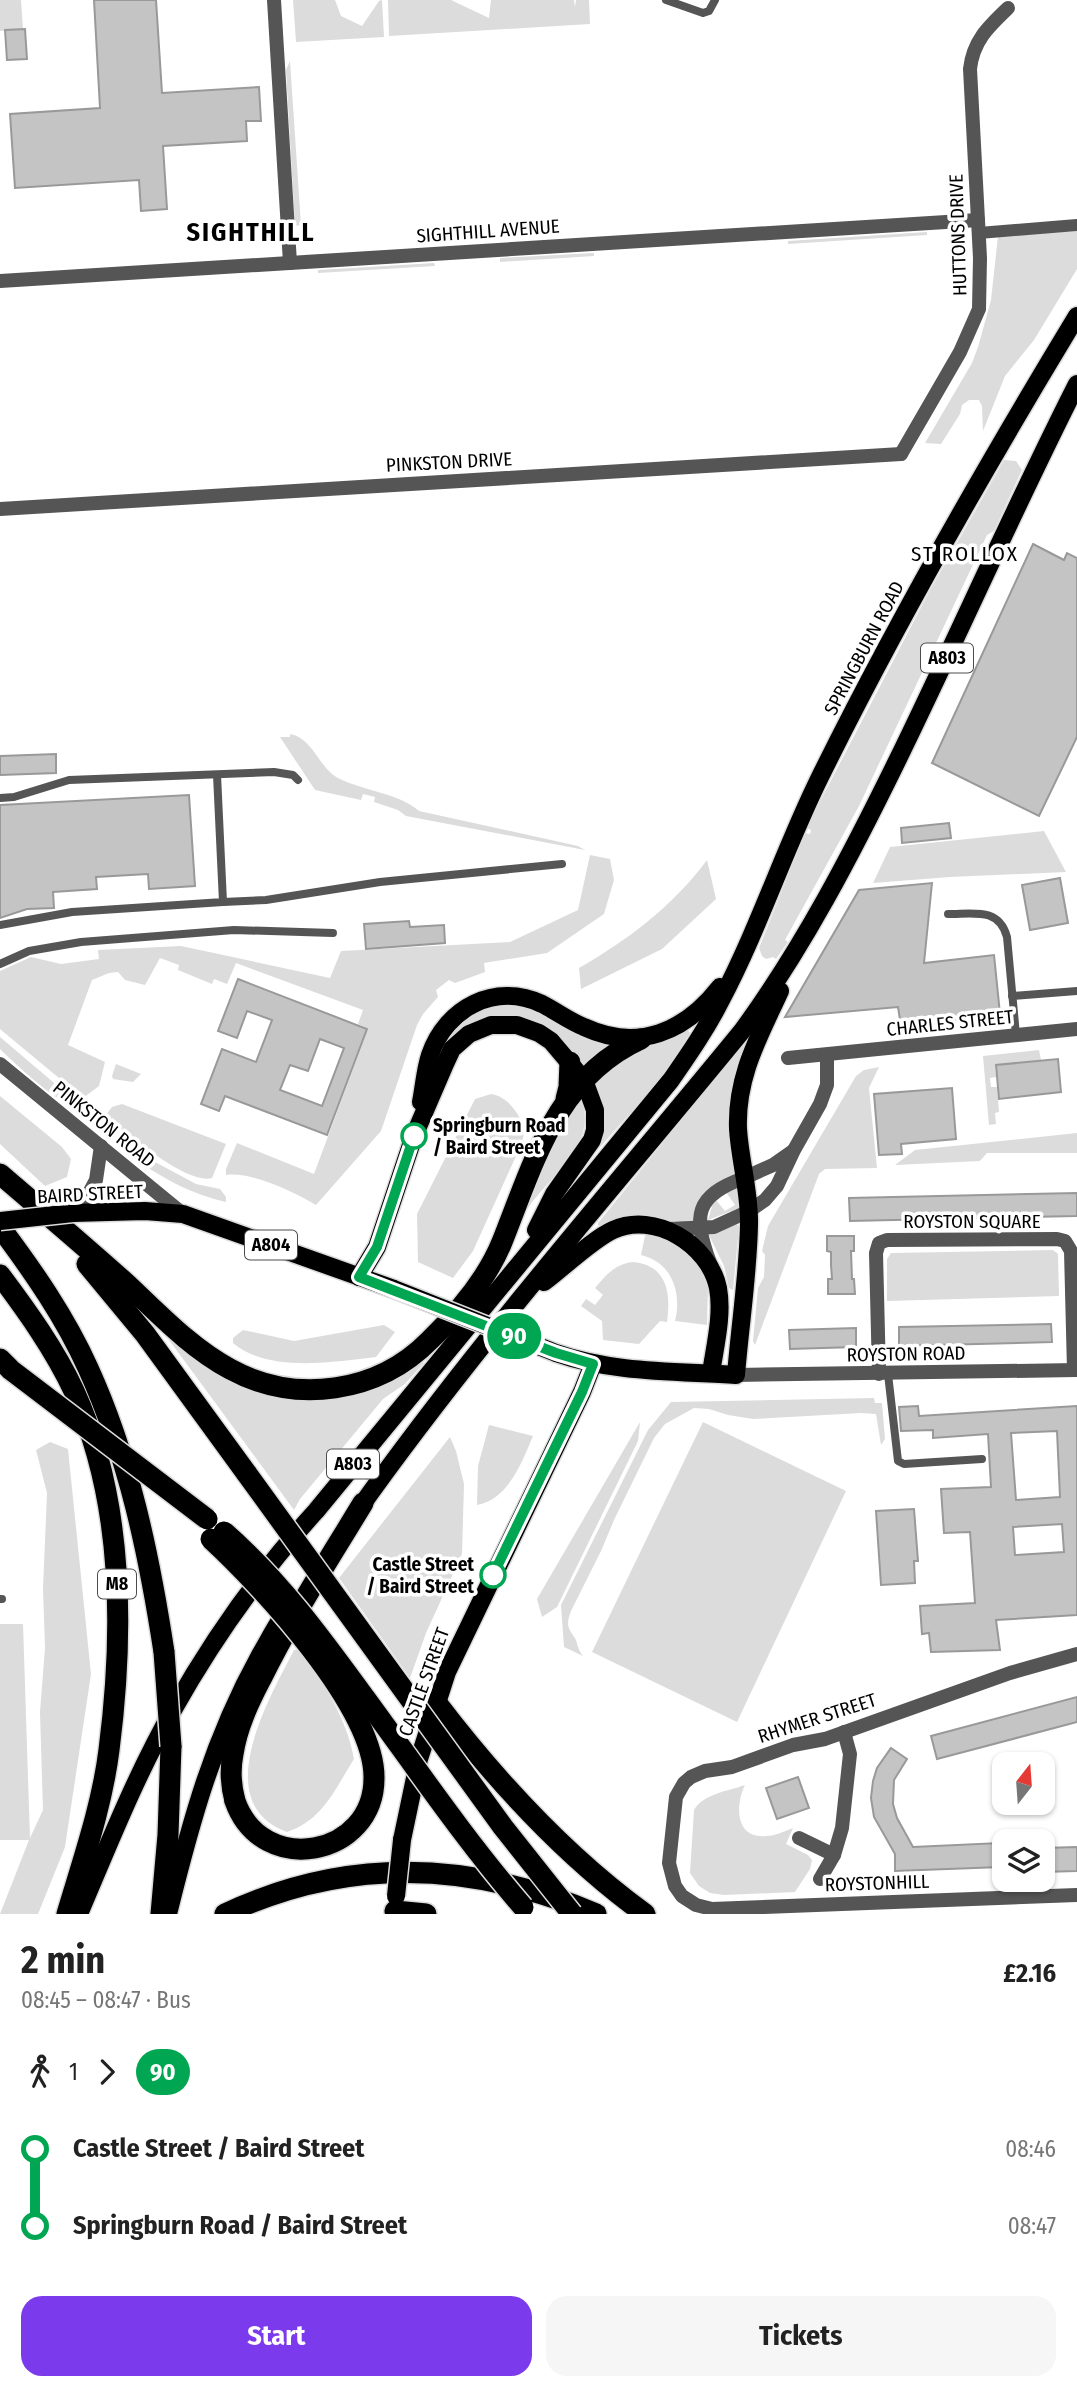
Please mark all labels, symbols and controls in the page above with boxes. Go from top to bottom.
street label: HUTTONS DRIVE [944,174,972,296]
street label: SIGHTHILL AVENUE [416,215,560,247]
district label: SIGHTHILL [186,217,316,248]
street label: PINKSTON DRIVE [385,447,513,477]
district label: ST ROLLOX [911,541,1019,567]
street label: SPRINGBURN ROAD [819,577,909,719]
road number: A803 [921,644,973,672]
street label: CHARLES STREET [885,1005,1015,1041]
street label: PINKSTON ROAD [48,1076,160,1172]
place label: Springburn Road / Baird Street [433,1114,566,1159]
marker: Springburn Road / Baird Street [401,1123,427,1149]
street label: BAIRD STREET [37,1180,144,1208]
street label: ROYSTON SQUARE [903,1210,1041,1233]
road number: A804 [245,1230,297,1260]
line badge: 90 [482,1313,546,1359]
text: 90 [501,1322,527,1350]
street label: ROYSTON ROAD [846,1341,966,1367]
road number: A803 [327,1450,379,1478]
place label: Castle Street / Baird Street [367,1553,474,1598]
marker: Castle Street / Baird Street [480,1562,506,1588]
road number: M8 [98,1569,136,1598]
street label: CASTLE STREET [394,1624,454,1740]
street label: RHYMER STREET [755,1688,879,1748]
north arrow [992,1752,1055,1815]
map controls [992,1752,1055,1892]
button: layers [992,1829,1055,1892]
street label: ROYSTONHILL [824,1870,930,1896]
text: 2 min [21,1937,105,1983]
text: £2.16 [1003,1958,1056,1989]
text: 08:45 – 08:47 · Bus [21,1986,191,2014]
icon: walk [21,2053,59,2091]
icon: forward [88,2053,126,2091]
text: 1 [69,2058,78,2086]
text: 90 [150,2058,176,2086]
text: Castle Street / Baird Street [73,2133,364,2164]
text: 08:46 [1005,2135,1056,2163]
text: Springburn Road / Baird Street [73,2210,407,2241]
text: 08:47 [1008,2212,1056,2240]
button: Start [21,2296,532,2376]
button: Tickets [546,2296,1056,2376]

